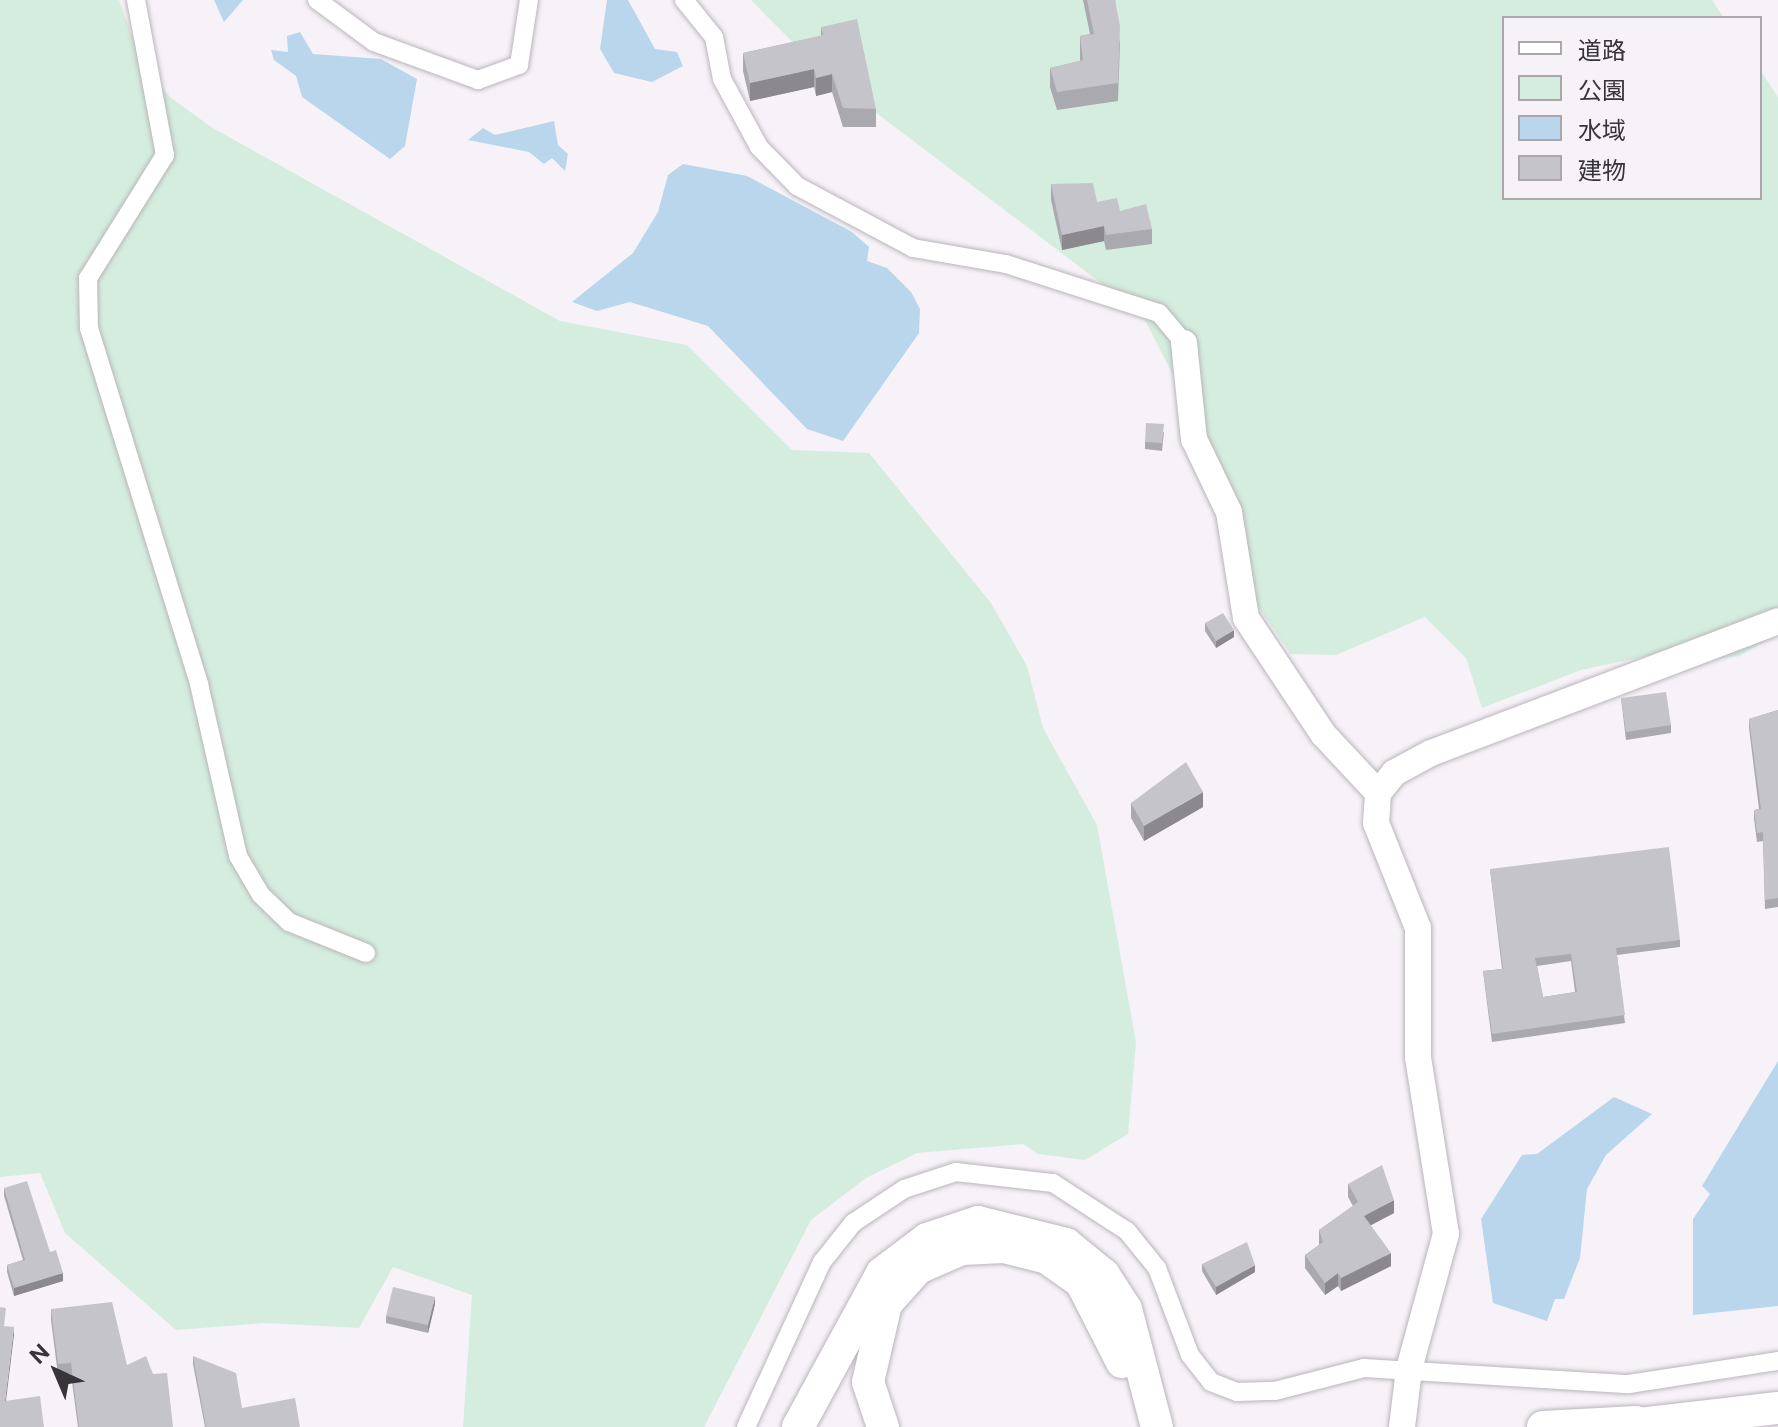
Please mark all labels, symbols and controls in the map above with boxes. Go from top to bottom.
legend [1502,16,1762,200]
text: 道路 [1578,36,1626,64]
text: 公園 [1578,76,1626,104]
text: 水域 [1578,116,1626,144]
text: 建物 [1578,156,1626,184]
north arrow [16,1331,96,1411]
text: N [24,1338,55,1369]

